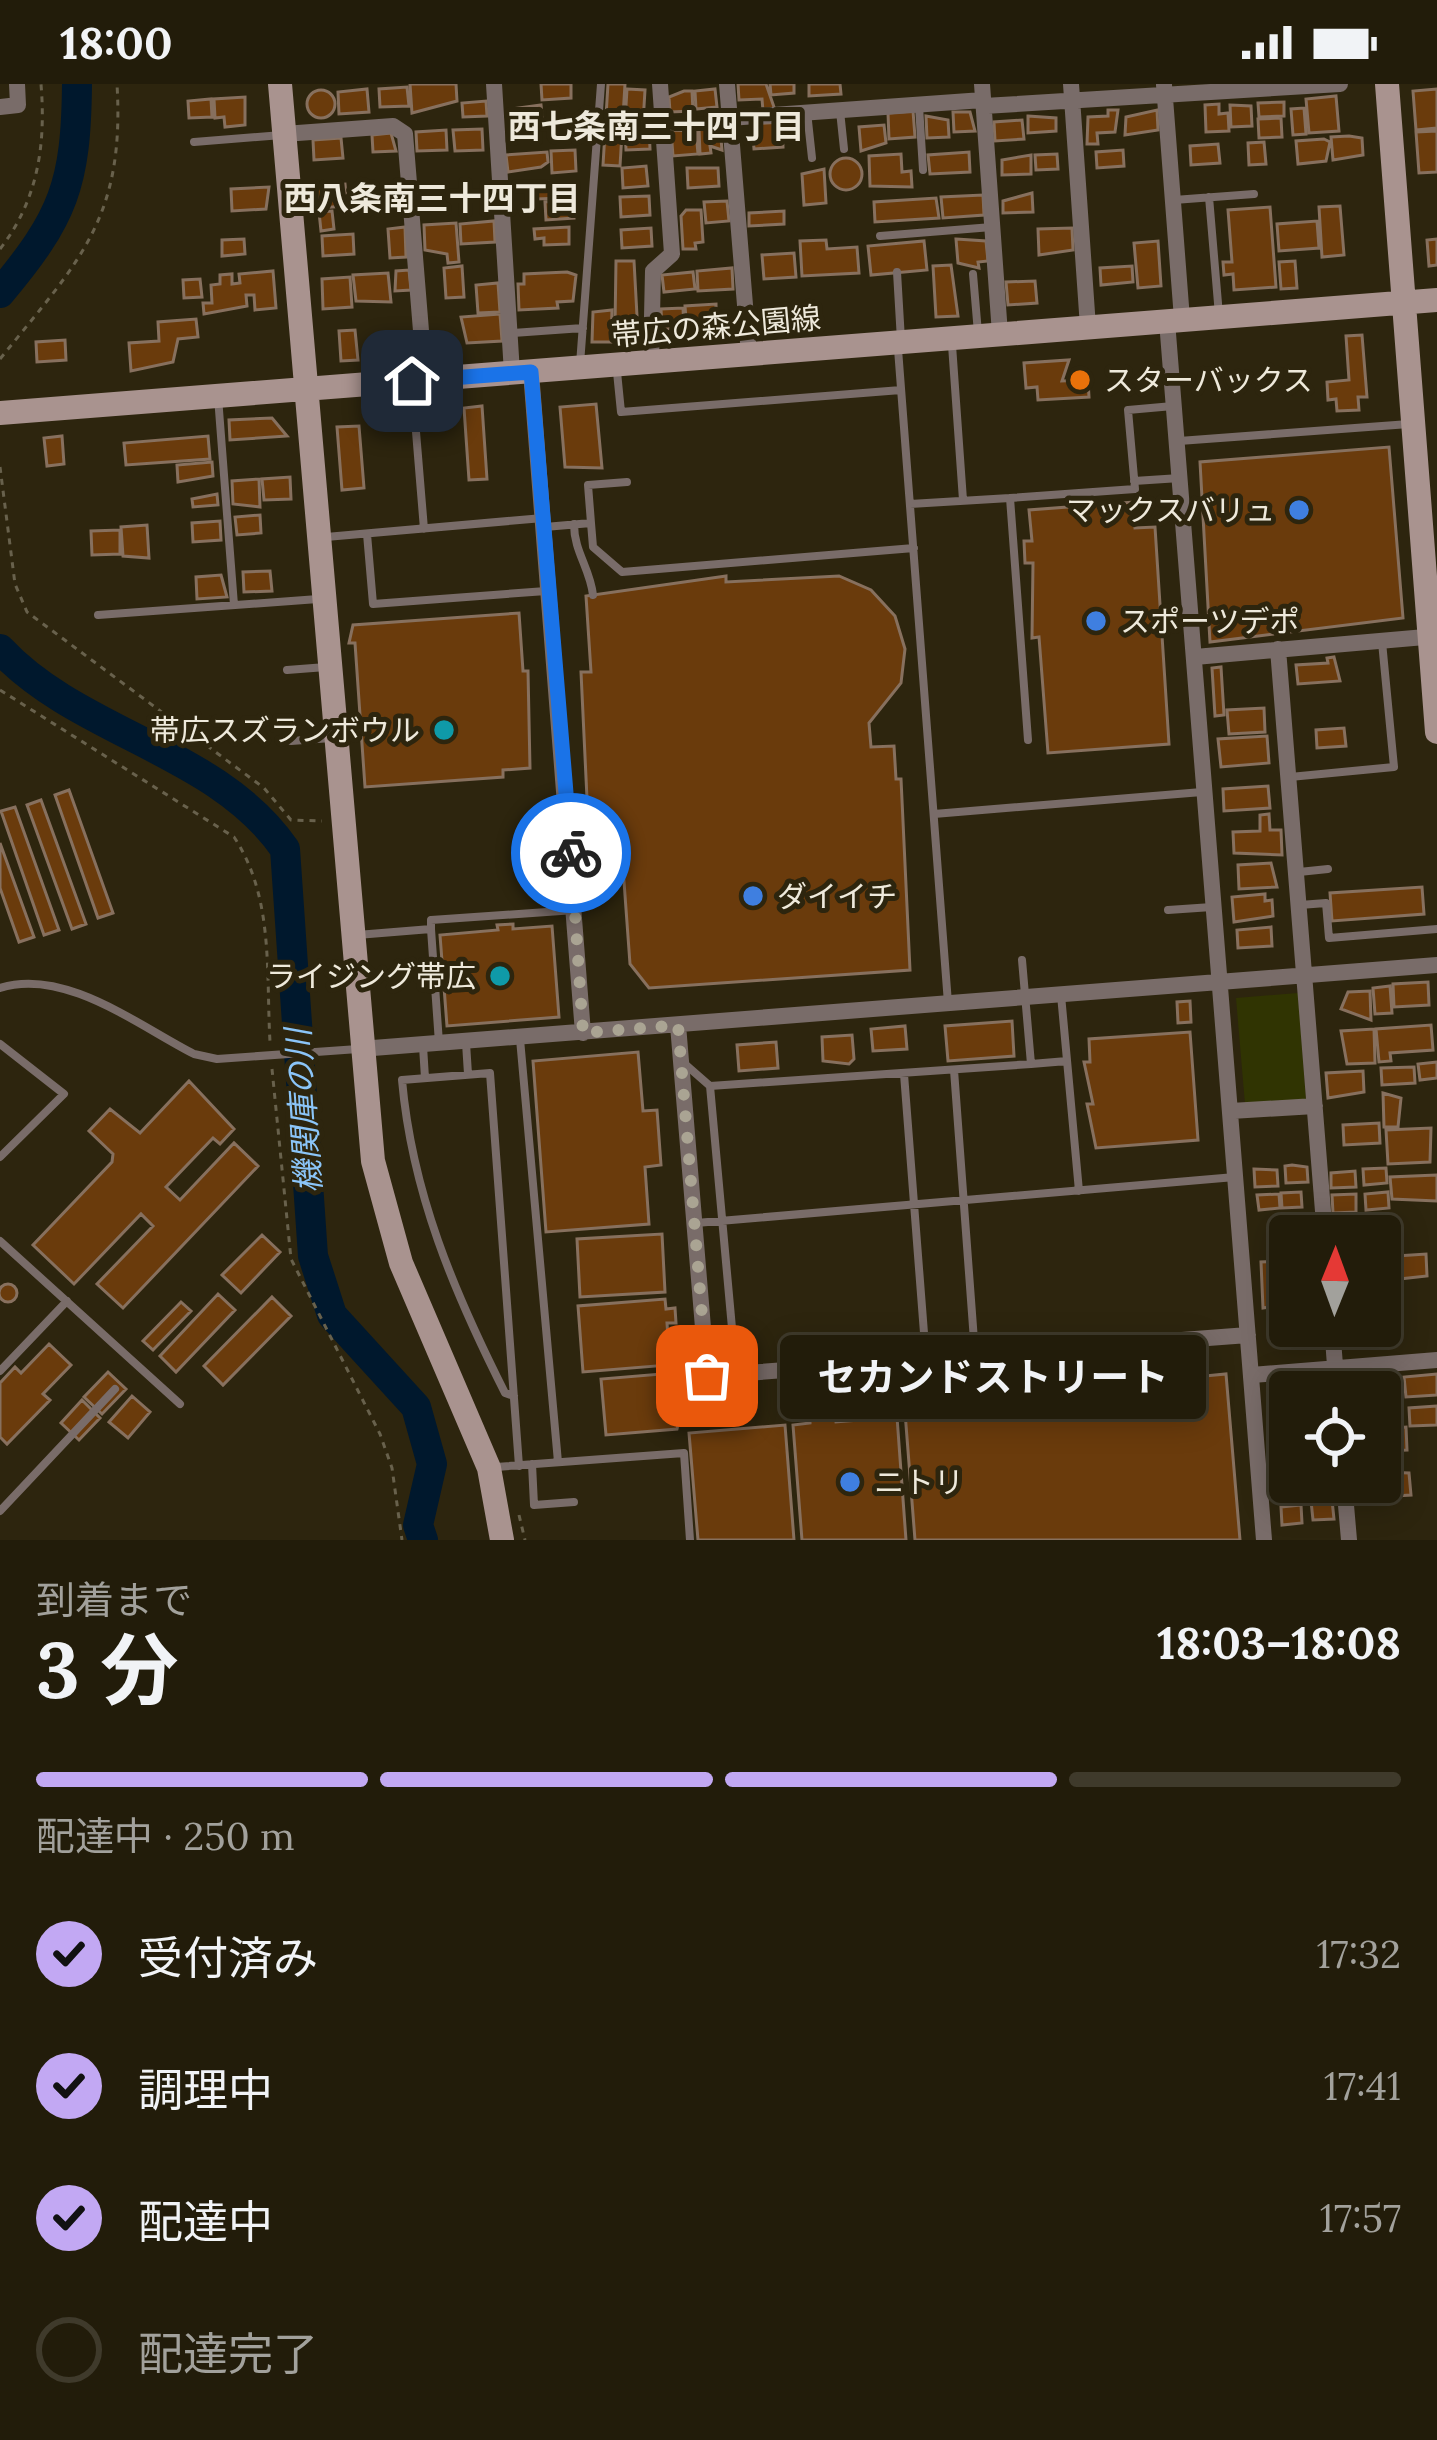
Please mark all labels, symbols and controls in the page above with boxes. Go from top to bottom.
text: 18:00 [60,14,173,71]
district label: 西七条南三十四丁目 [508,105,805,147]
district label: 西八条南三十四丁目 [284,177,581,219]
street label: 帯広の森公園線 [610,298,822,354]
pin [361,330,463,432]
icon: home [379,348,445,414]
place label: スターバックス [1104,361,1313,399]
marker: スターバックス [1067,367,1093,393]
place label: マックスバリュ [1066,491,1275,529]
marker: マックスバリュ [1286,497,1312,523]
place label: スポーツデポ [1120,602,1299,640]
marker: スポーツデポ [1083,608,1109,634]
place label: 帯広スズランボウル [150,711,420,749]
marker: 帯広スズランボウル [431,717,457,743]
courier [511,793,631,913]
icon: bike [538,820,604,886]
place label: ダイイチ [777,877,897,915]
marker: ダイイチ [740,883,766,909]
place label: ライジング帯広 [266,957,476,995]
marker: ライジング帯広 [487,963,513,989]
water label: 機関庫の川 [276,1024,330,1195]
north arrow [1269,1215,1401,1347]
map controls [1269,1215,1401,1503]
pin [656,1325,758,1427]
callout: セカンドストリート [779,1334,1205,1418]
icon: bag [674,1343,740,1409]
text: セカンドストリート [817,1352,1169,1402]
button: locate [1269,1371,1401,1503]
place label: ニトリ [874,1463,964,1501]
marker: ニトリ [837,1469,863,1495]
text: 到着まで [36,1575,192,1625]
text: 18:03–18:08 [1157,1614,1401,1671]
text: 3 分 [36,1620,178,1719]
text: 配達中 · 250 m [36,1811,295,1861]
icon: check [36,1921,102,1987]
text: 受付済み [138,1929,318,1986]
text: 17:32 [1316,1929,1401,1979]
icon: check [36,2053,102,2119]
text: 調理中 [138,2061,273,2118]
text: 17:41 [1324,2061,1401,2111]
icon: check [36,2185,102,2251]
text: 配達中 [138,2193,273,2250]
text: 17:57 [1320,2193,1401,2243]
text: 配達完了 [138,2325,318,2382]

